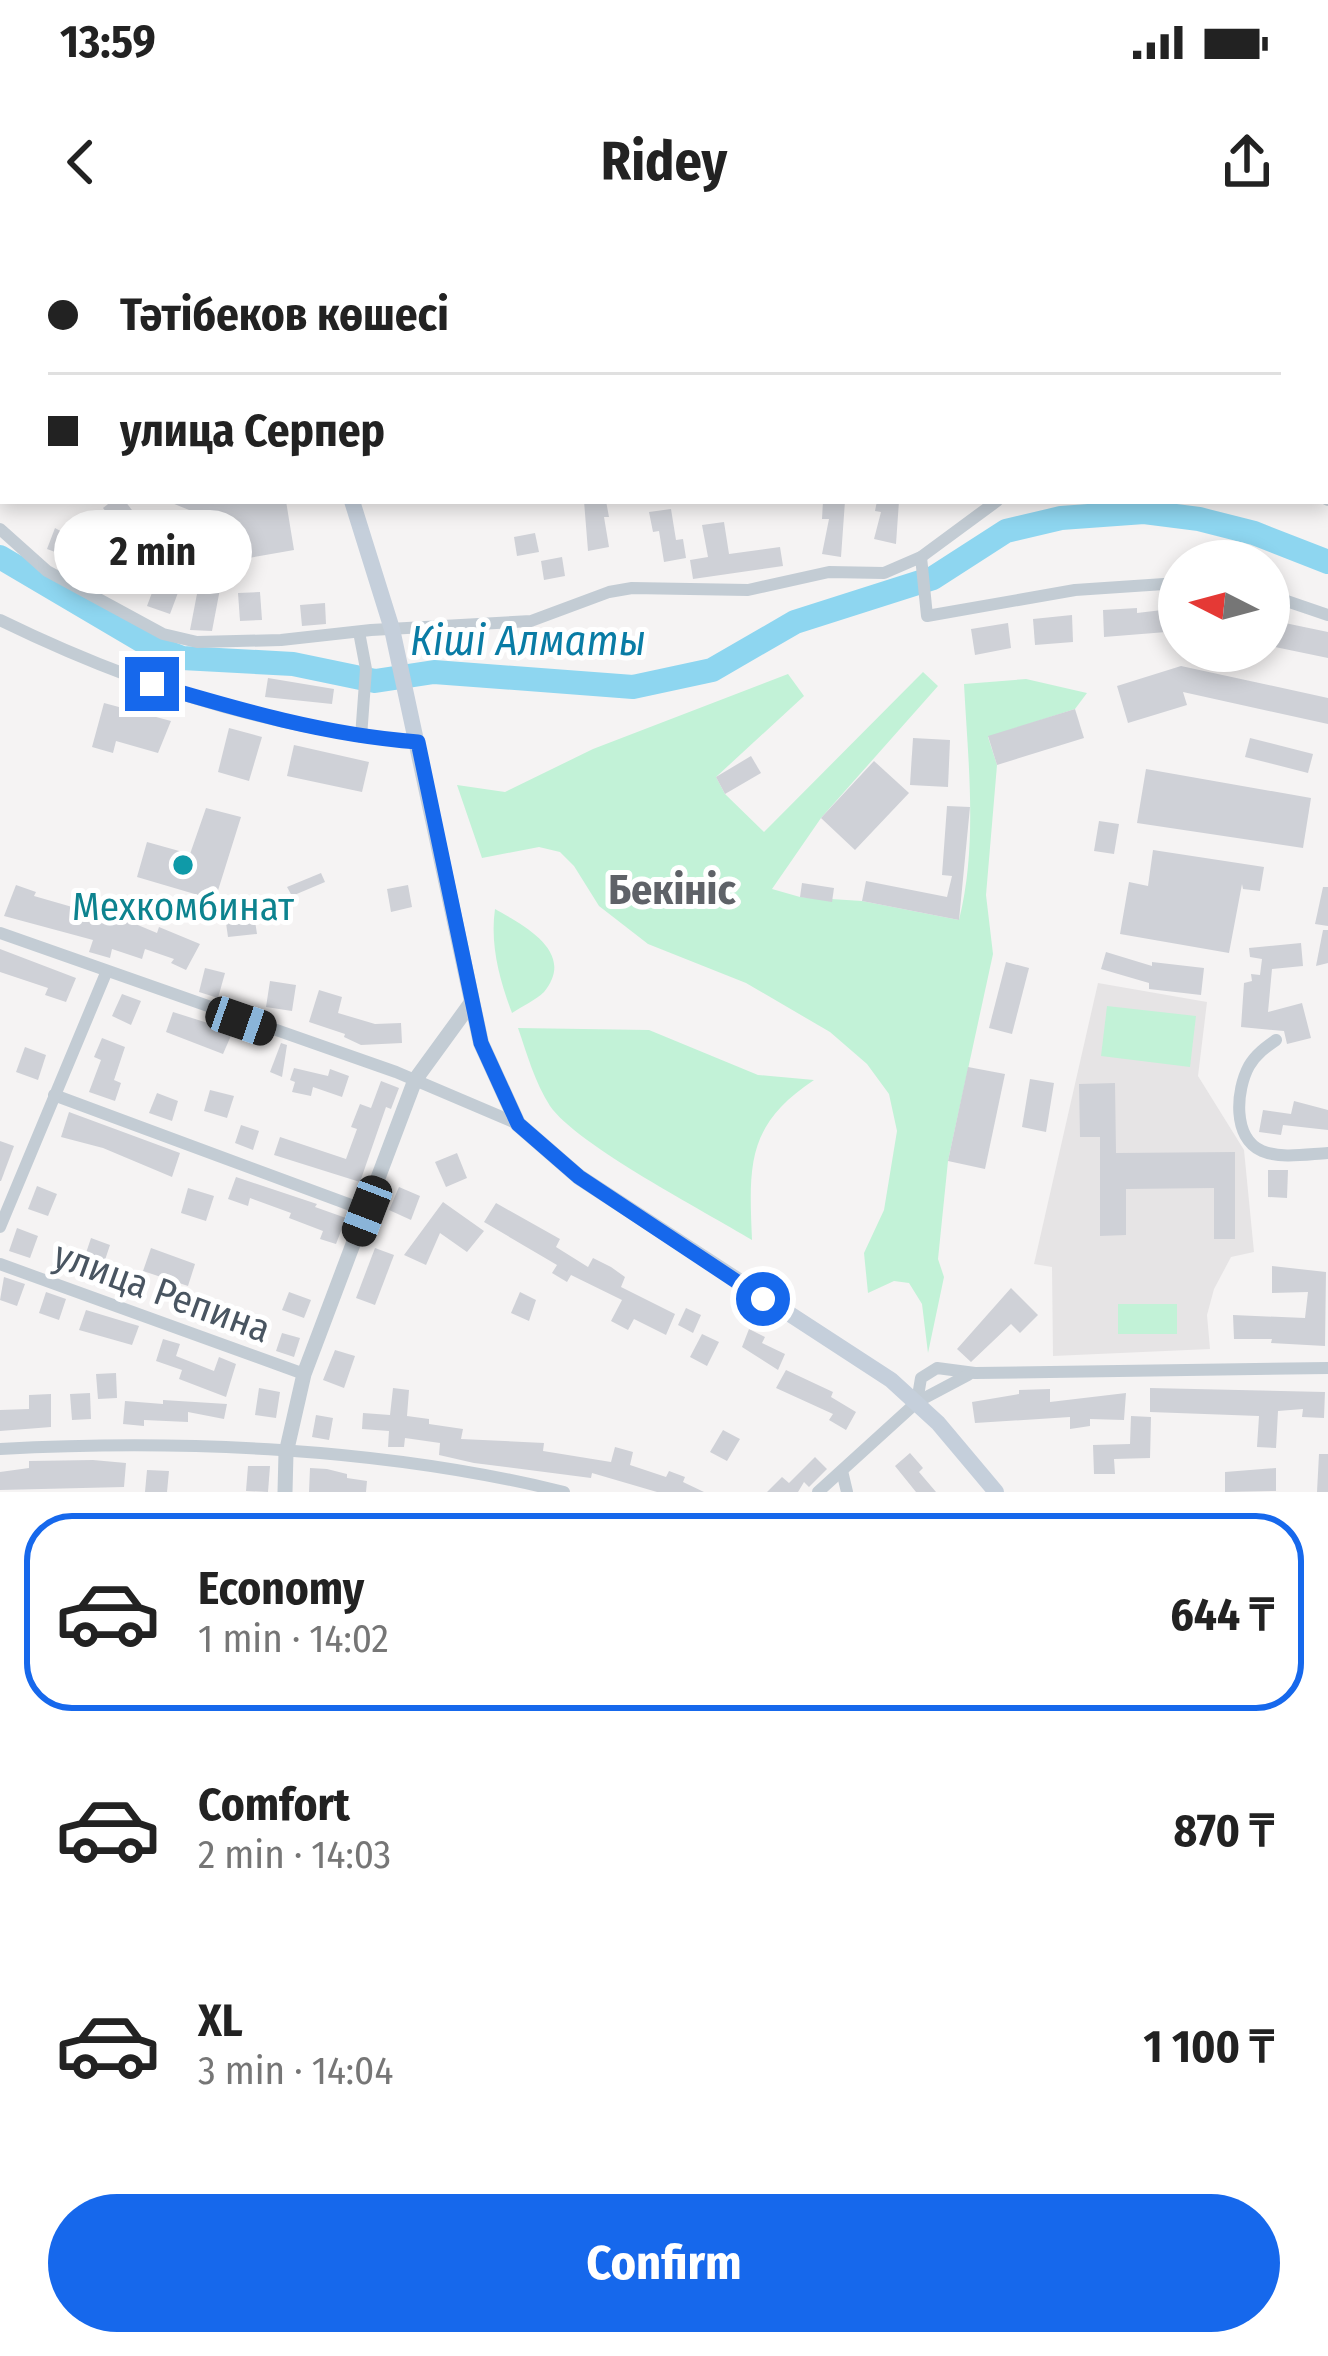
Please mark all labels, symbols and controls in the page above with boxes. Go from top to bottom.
text: 13:59 [60,15,156,69]
icon: back [48,129,114,195]
icon: share [1214,129,1280,195]
text: Ridey [601,130,727,194]
text: Тәтібеков көшесі [120,288,449,342]
text: улица Серпер [120,404,385,458]
callout: 2 min [53,510,251,594]
text: 2 min [110,529,196,575]
north arrow [1158,540,1290,672]
map controls [1158,540,1290,672]
water label: Кіші Алматы [410,616,646,666]
route end [125,657,179,711]
marker: Мехкомбинат [170,852,196,878]
district label: Бекініс [608,865,736,915]
place label: Мехкомбинат [72,884,294,930]
car [201,992,281,1050]
car [337,1171,397,1251]
street label: улица Репина [48,1232,276,1352]
route start [736,1272,790,1326]
icon: car [54,1558,162,1666]
text: Economy [198,1562,364,1616]
text: 644 ₸ [1170,1588,1274,1642]
text: 1 min · 14:02 [198,1616,389,1662]
icon: car [54,1774,162,1882]
text: Comfort [198,1778,350,1832]
text: 870 ₸ [1174,1804,1274,1858]
text: 2 min · 14:03 [198,1832,391,1878]
icon: car [54,1990,162,2098]
text: XL [198,1994,243,2048]
text: 1 100 ₸ [1143,2020,1274,2074]
text: 3 min · 14:04 [198,2048,393,2094]
button: Confirm [48,2194,1280,2332]

